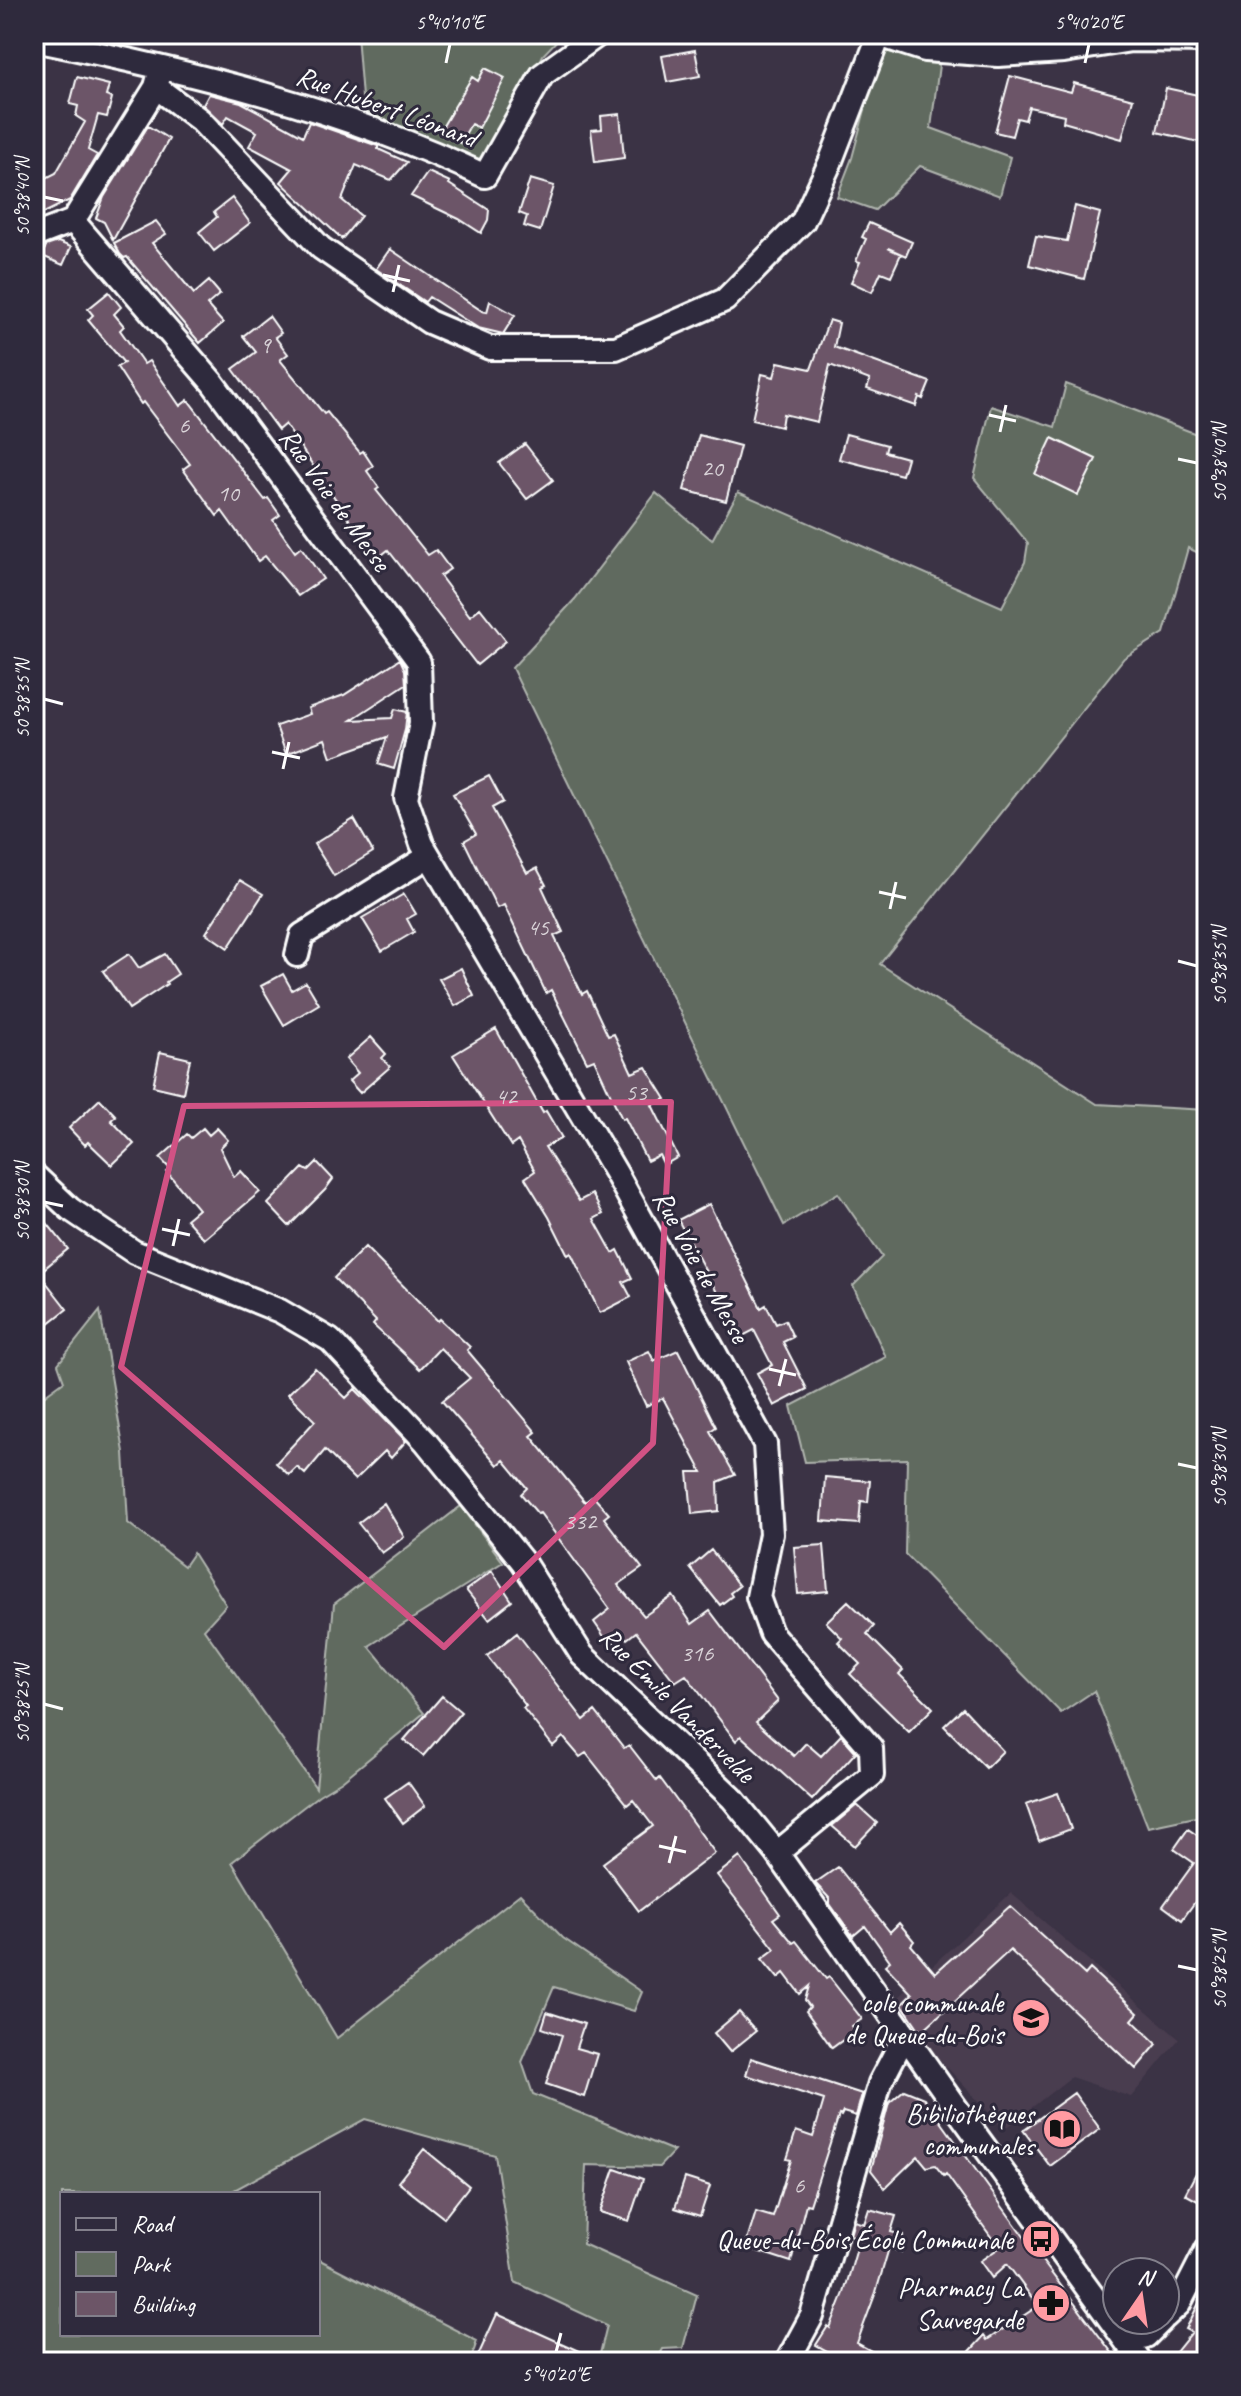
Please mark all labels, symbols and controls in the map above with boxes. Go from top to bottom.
text: 5°40'10"E [416,10,487,35]
text: 5°40'20"E [1055,10,1126,35]
street label: Rue Hubert Léonard [292,58,486,157]
text: 50°38'40"N [10,155,35,236]
house number: 9 [260,330,273,360]
house number: 6 [179,410,191,440]
street label: Rue Voie de Messe [272,421,400,579]
text: 50°38'40"N [1207,421,1232,502]
house number: 20 [701,453,725,483]
house number: 10 [217,478,241,508]
text: 50°38'35"N [10,657,35,738]
house number: 45 [527,912,550,942]
text: 50°38'35"N [1207,924,1232,1005]
house number: 53 [625,1077,649,1107]
house number: 42 [495,1081,519,1111]
text: 50°38'30"N [10,1160,35,1241]
street label: Rue Voie de Messe [645,1184,759,1350]
text: 50°38'30"N [1207,1426,1232,1507]
house number: 332 [564,1506,598,1536]
street label: Rue Emile Vandervelde [592,1619,764,1791]
house number: 316 [681,1638,714,1668]
text: 50°38'25"N [10,1662,35,1743]
text: 50°38'25"N [1207,1928,1232,2009]
place label: cole communale de Queue-du-Bois [845,1985,1005,2052]
school or university icon: cole communale de Queue-du-Bois [1010,1997,1052,2039]
place label: Bibiliothèques communales [906,2096,1036,2163]
library icon: Bibiliothèques communales [1041,2108,1083,2150]
house number: 6 [794,2170,806,2200]
legend [60,2192,320,2336]
text: Road [132,2209,176,2239]
bus stop icon: Queue-du-Bois École Communale [1020,2218,1062,2260]
place label: Queue-du-Bois École Communale [716,2222,1015,2257]
text: Park [132,2249,172,2279]
north arrow [1101,2256,1181,2336]
text: N [1135,2262,1158,2293]
place label: Pharmacy La Sauvegarde [898,2270,1026,2337]
pharmacy icon: Pharmacy La Sauvegarde [1030,2282,1072,2324]
text: Building [132,2289,197,2319]
text: 5°40'20"E [522,2362,593,2387]

